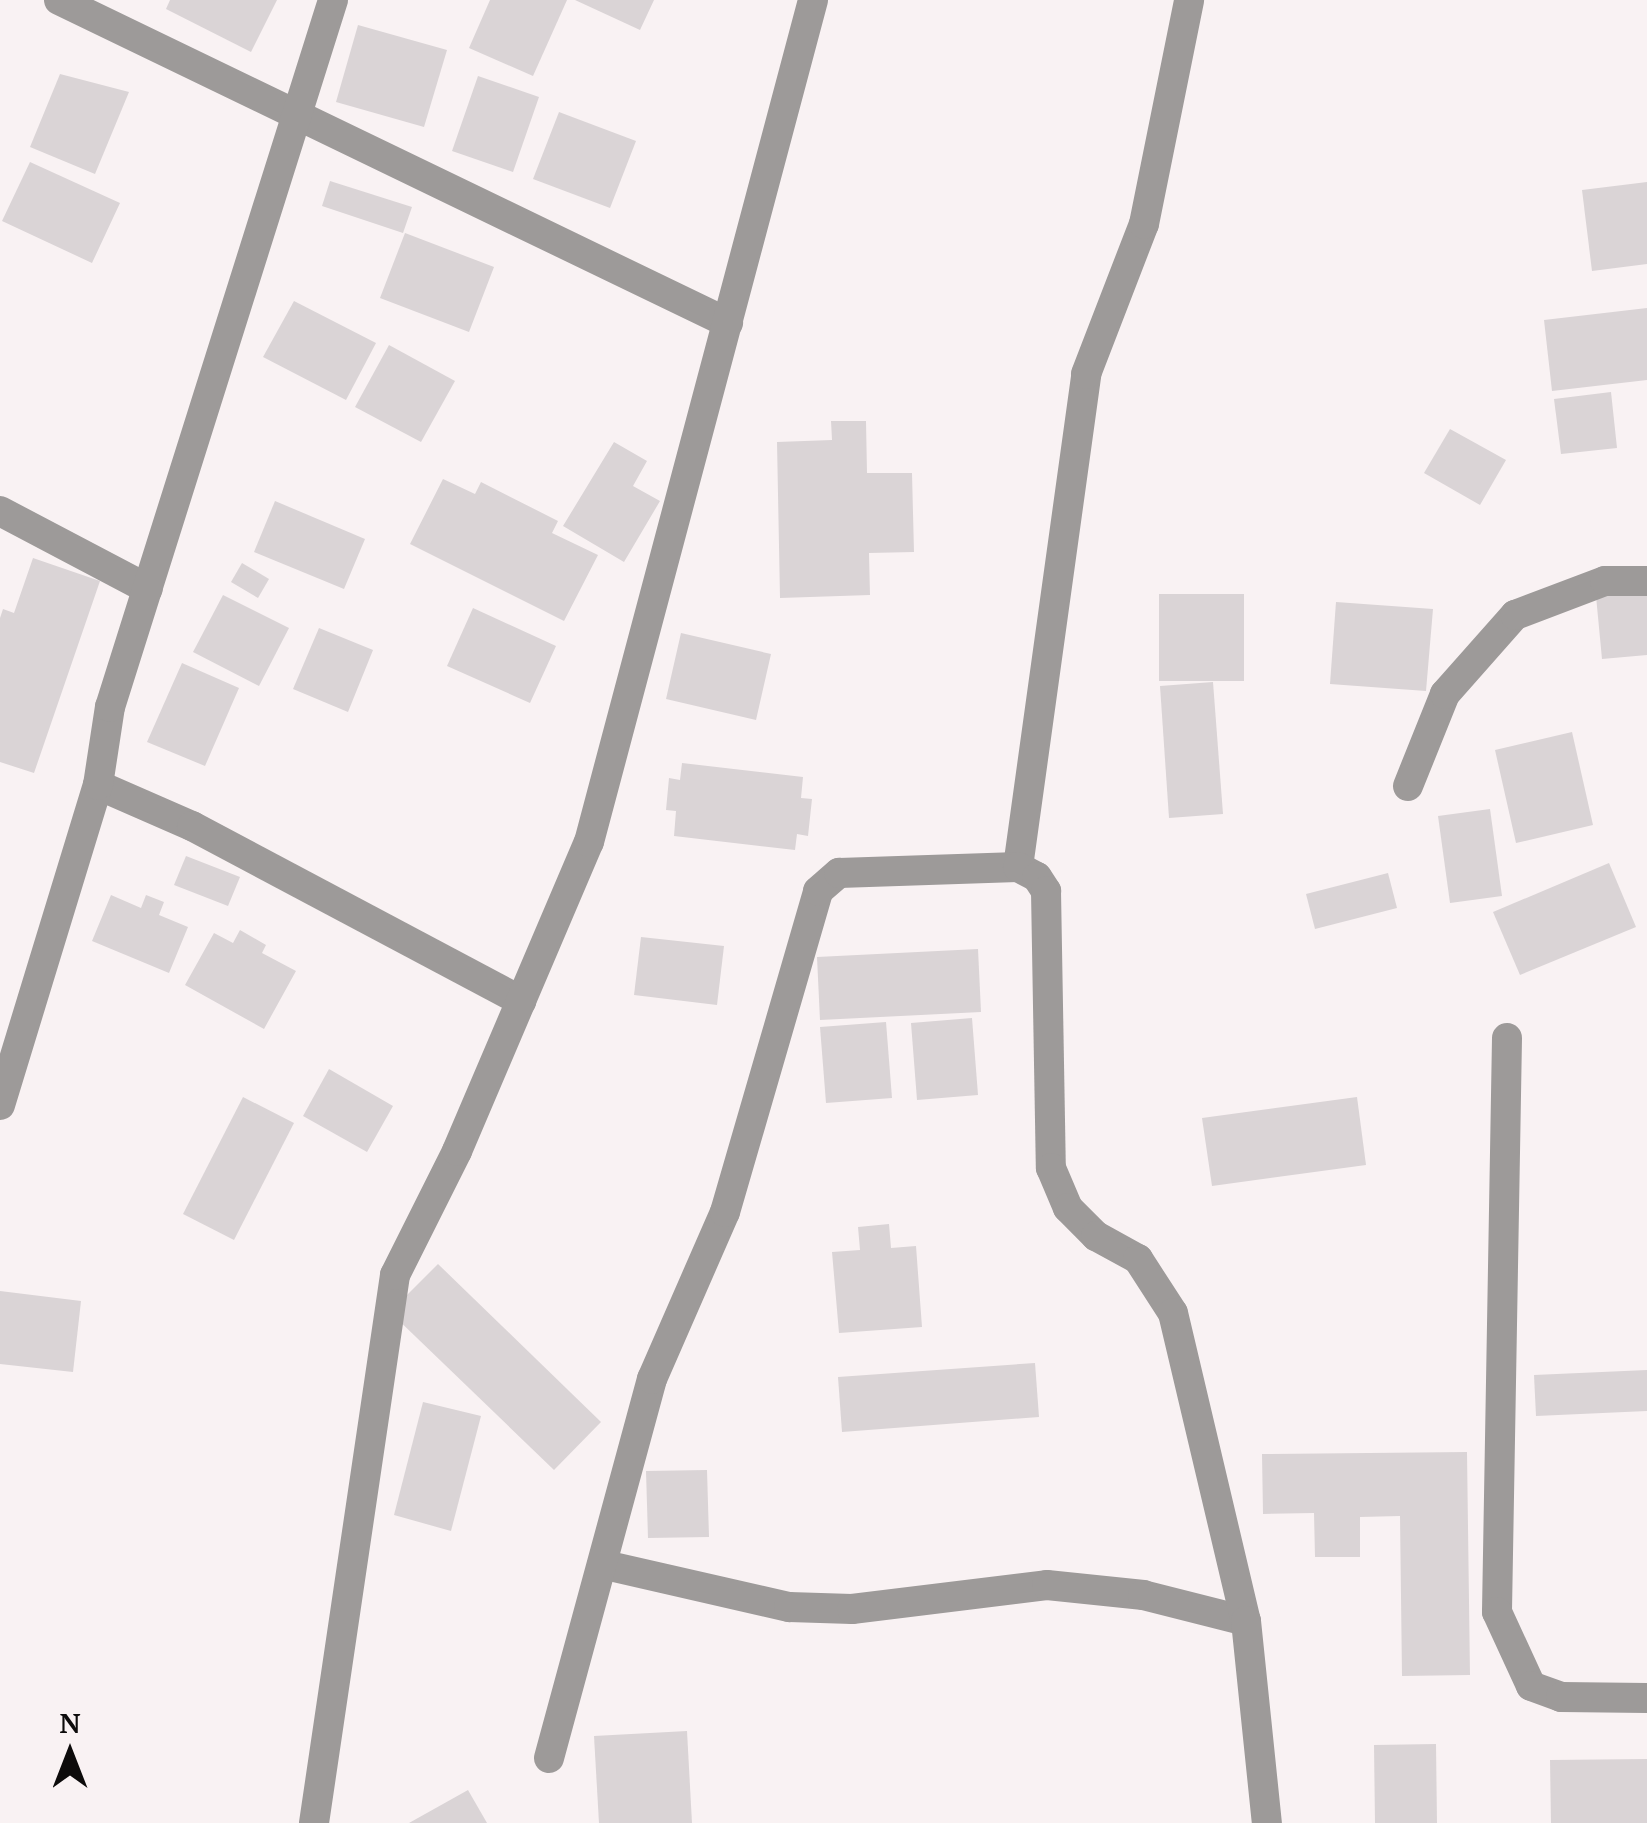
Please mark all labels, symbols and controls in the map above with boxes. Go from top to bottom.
north arrow [20,1703,120,1803]
text: N [59,1704,81,1741]

